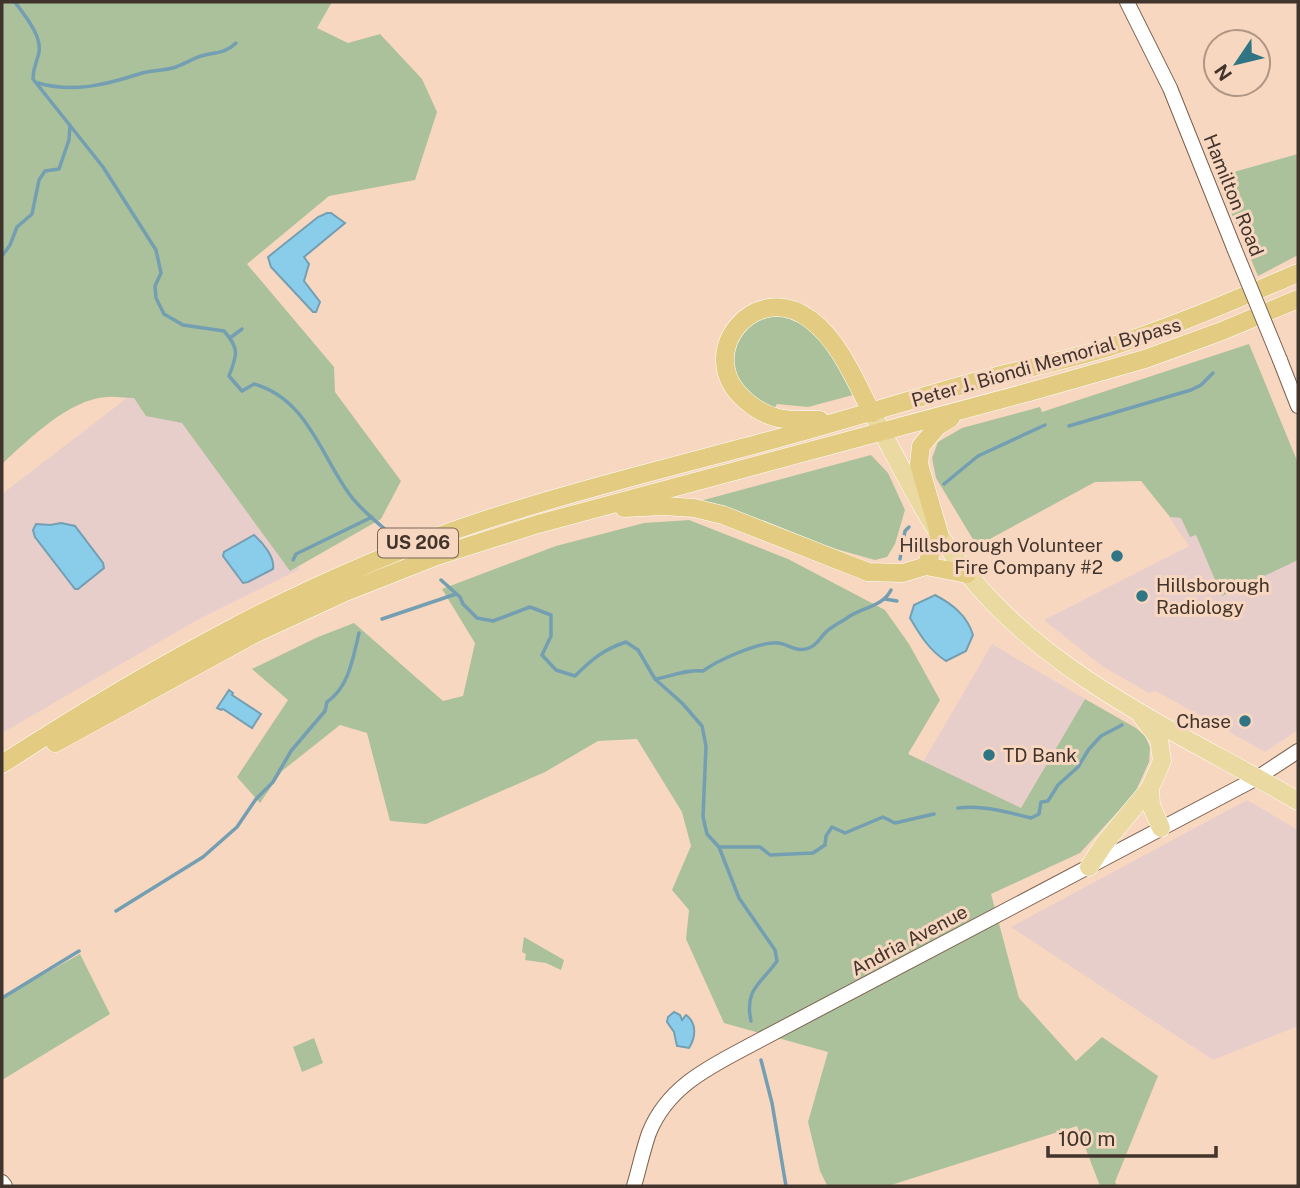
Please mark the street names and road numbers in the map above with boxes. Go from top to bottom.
street label: Hamilton Road [1199,131,1269,259]
street label: Peter J. Biondi Memorial Bypass [909,313,1183,411]
road number: US 206 [378,528,458,558]
street label: Andria Avenue [847,900,971,980]

